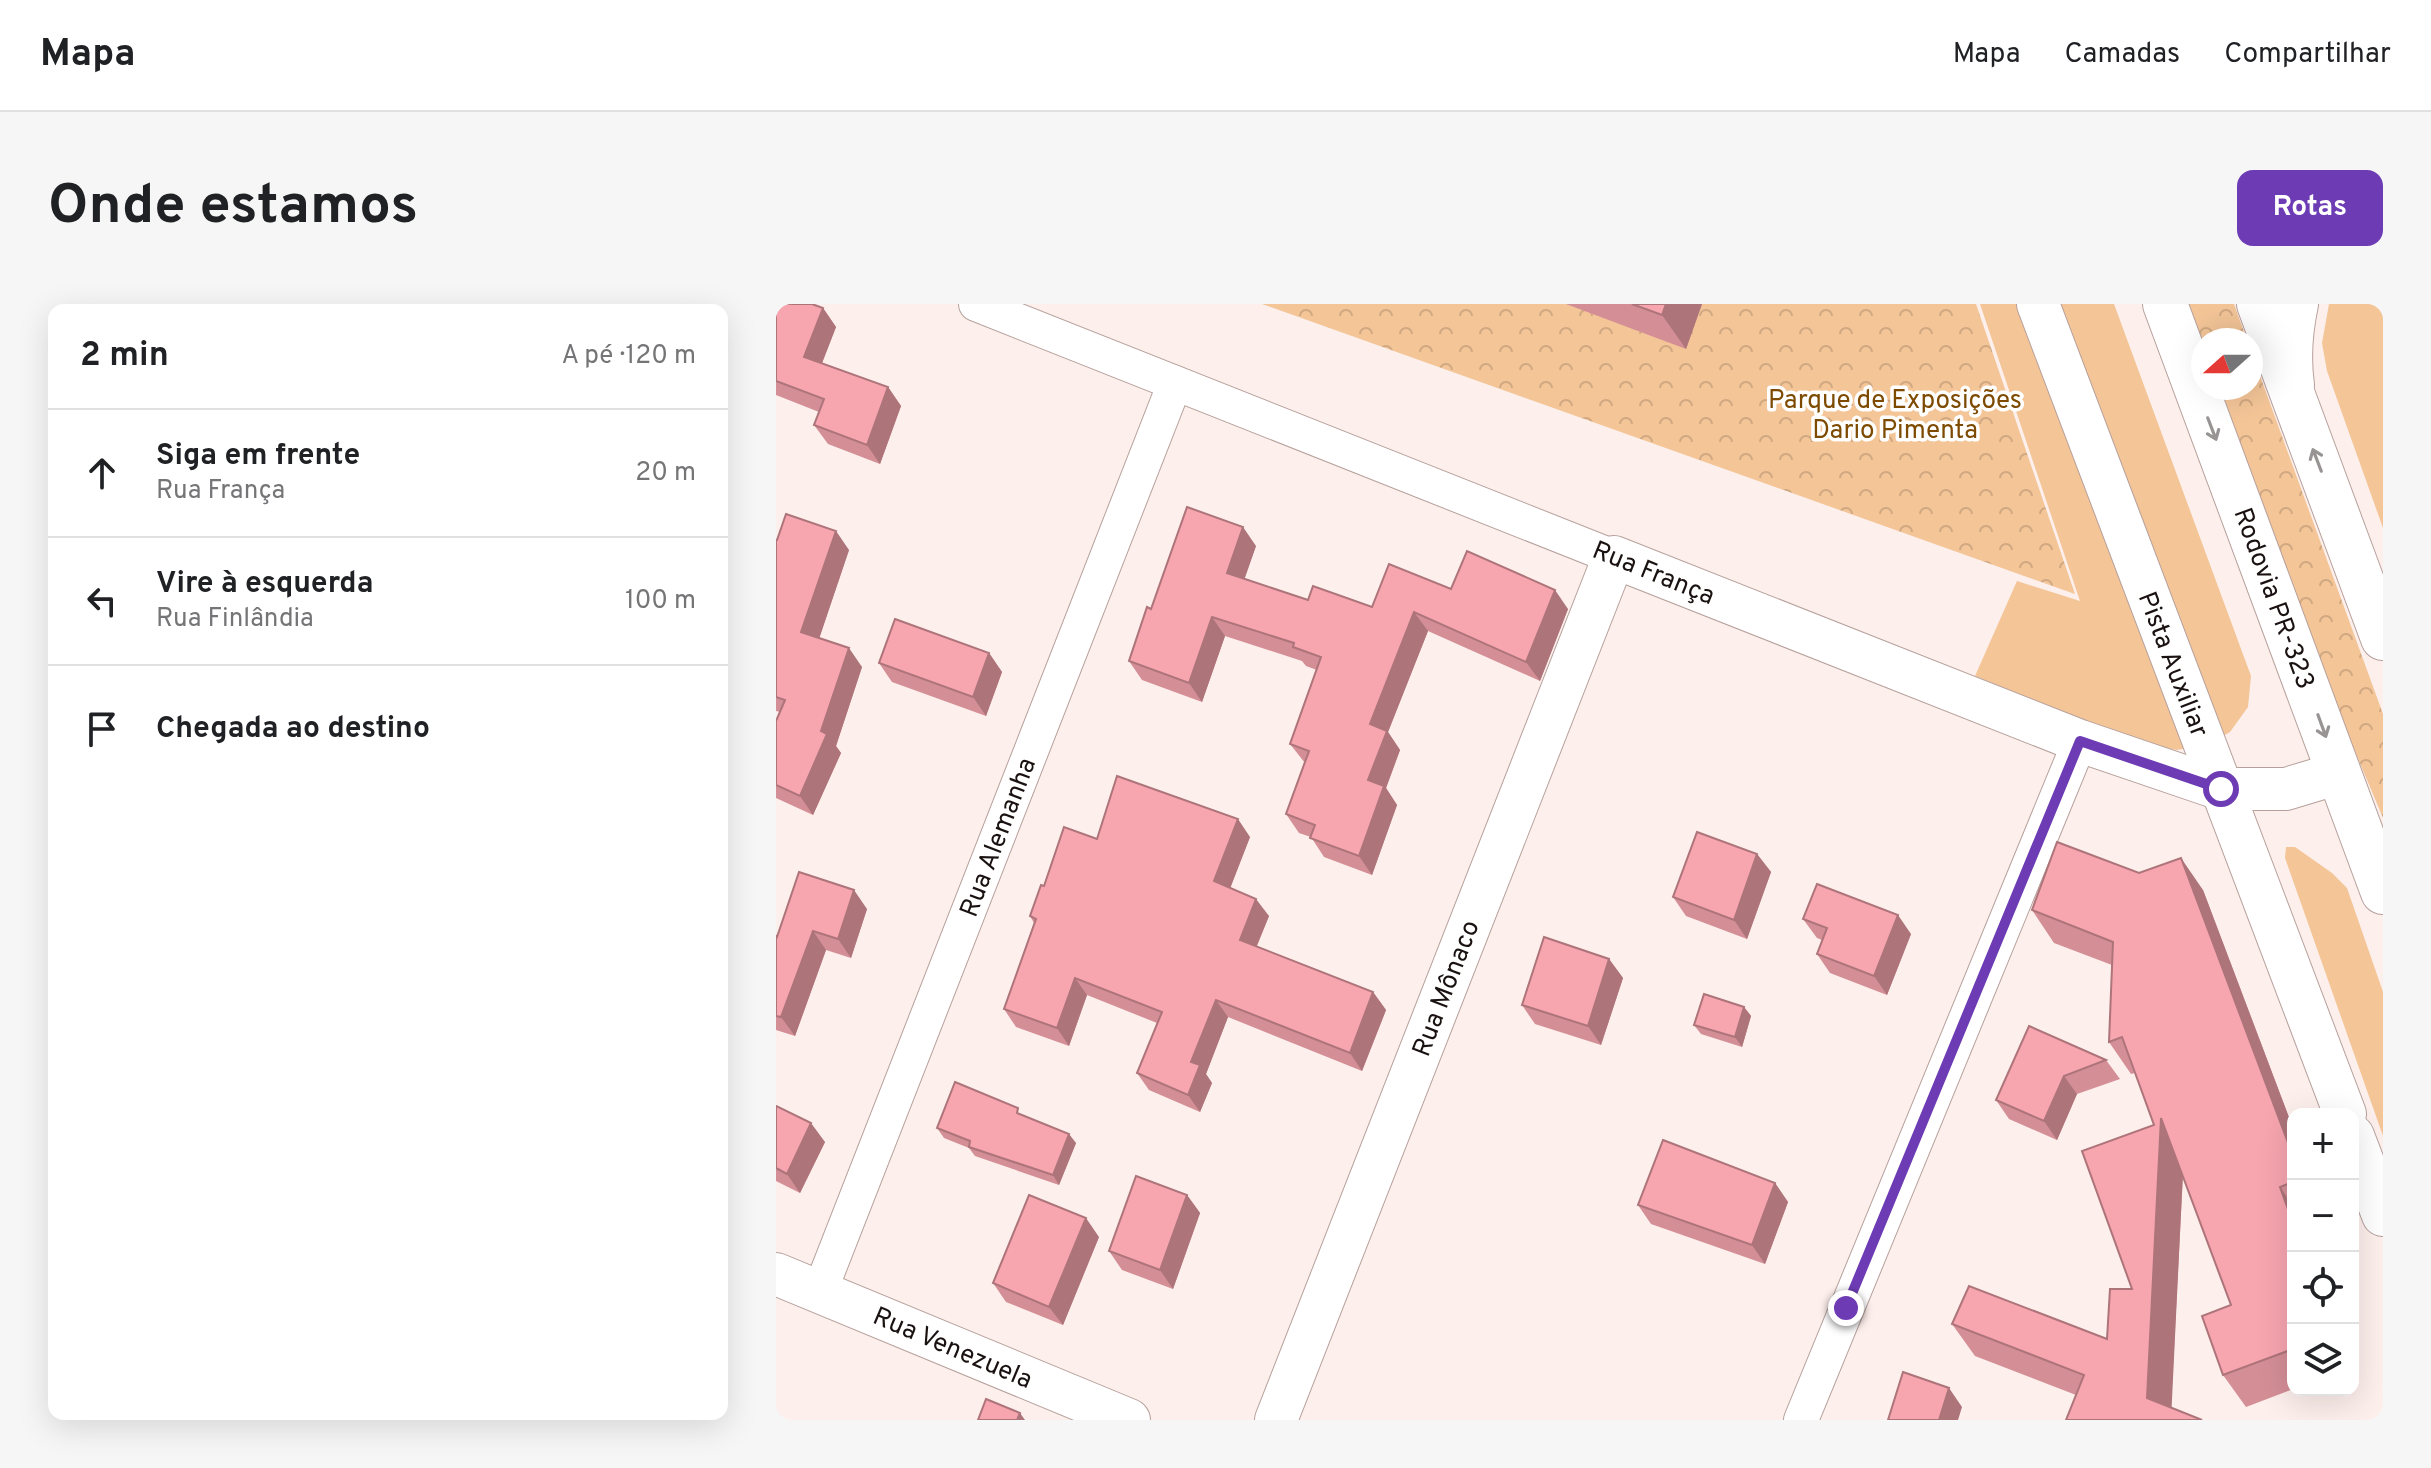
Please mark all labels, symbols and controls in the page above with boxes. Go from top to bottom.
text: Mapa [40,31,136,80]
text: Mapa [1953,37,2020,73]
text: Camadas [2064,37,2180,73]
text: Compartilhar [2224,37,2391,73]
button: Rotas [2237,170,2383,246]
text: Onde estamos [48,173,418,243]
north arrow [2191,328,2263,400]
text: 2 min [80,335,169,378]
text: A pé · 120 m [562,340,696,373]
park label: Parque de Exposições Dario Pimenta [1768,385,2022,448]
one-way arrow [2206,416,2220,441]
text: Siga em frente [156,438,360,475]
one-way arrow [2309,448,2323,473]
icon: ahead [80,451,124,495]
text: 20 m [635,457,696,490]
text: Rua França [156,475,285,508]
street label: Rodovia PR-323 [2225,504,2321,694]
street label: Rua França [1587,535,1719,614]
text: Vire à esquerda [156,566,373,603]
icon: left [80,579,124,623]
text: 100 m [625,585,696,618]
street label: Pista Auxiliar [2129,587,2215,742]
text: Rua Finlândia [156,603,314,636]
icon: arrive [80,707,124,751]
text: Chegada ao destino [156,711,430,748]
one-way arrow [2316,713,2330,737]
street label: Rua Alemanha [954,753,1045,922]
route start [2203,771,2239,807]
street label: Rua Mônaco [1406,916,1488,1062]
map controls [2287,1108,2359,1396]
button: + [2287,1108,2359,1180]
button: − [2287,1180,2359,1252]
button: locate [2287,1252,2359,1324]
route end [1828,1290,1864,1326]
street label: Rua Venezuela [867,1301,1037,1398]
button: layers [2287,1324,2359,1396]

